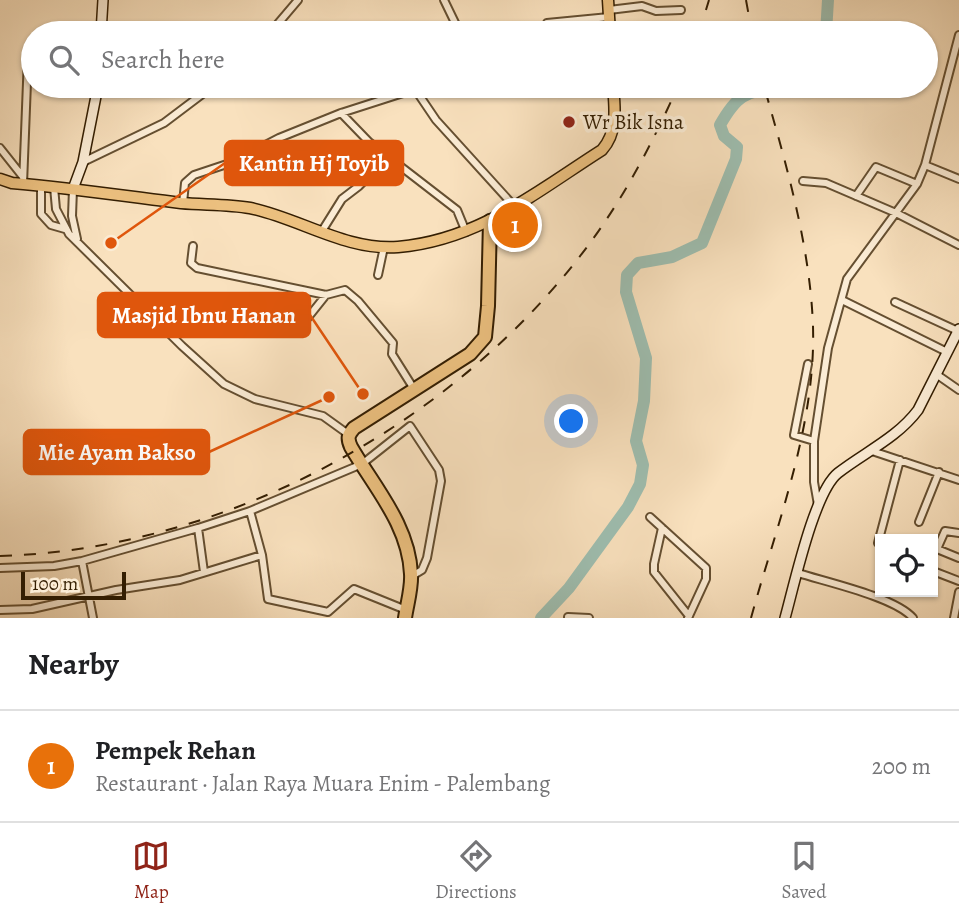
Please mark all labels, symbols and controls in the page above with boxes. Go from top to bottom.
search box [21,21,938,98]
icon: search [45,41,83,79]
text: Search here [101,42,225,77]
place label: Wr Bik Isna [582,108,684,136]
marker: Wr Bik Isna [561,114,577,130]
callout: Kantin Hj Toyib [225,141,403,185]
text: Kantin Hj Toyib [239,148,389,179]
pin: 1 [492,199,538,251]
callout: Masjid Ibnu Hanan [98,293,310,337]
text: Masjid Ibnu Hanan [112,300,296,331]
your location [554,404,588,438]
callout: Mie Ayam Bakso [24,430,209,474]
text: Mie Ayam Bakso [38,437,196,468]
map controls [875,534,938,597]
button: locate [875,534,938,597]
scale bar [21,569,126,601]
text: 100 m [32,571,78,597]
text: Nearby [28,644,119,684]
text: Pempek Rehan [95,733,256,768]
text: 1 [47,751,55,782]
text: 200 m [872,751,931,782]
text: Restaurant · Jalan Raya Muara Enim - Palembang [95,768,551,799]
tab: Map [132,837,170,905]
tab: Directions [435,837,517,905]
tab: Saved [782,837,827,905]

